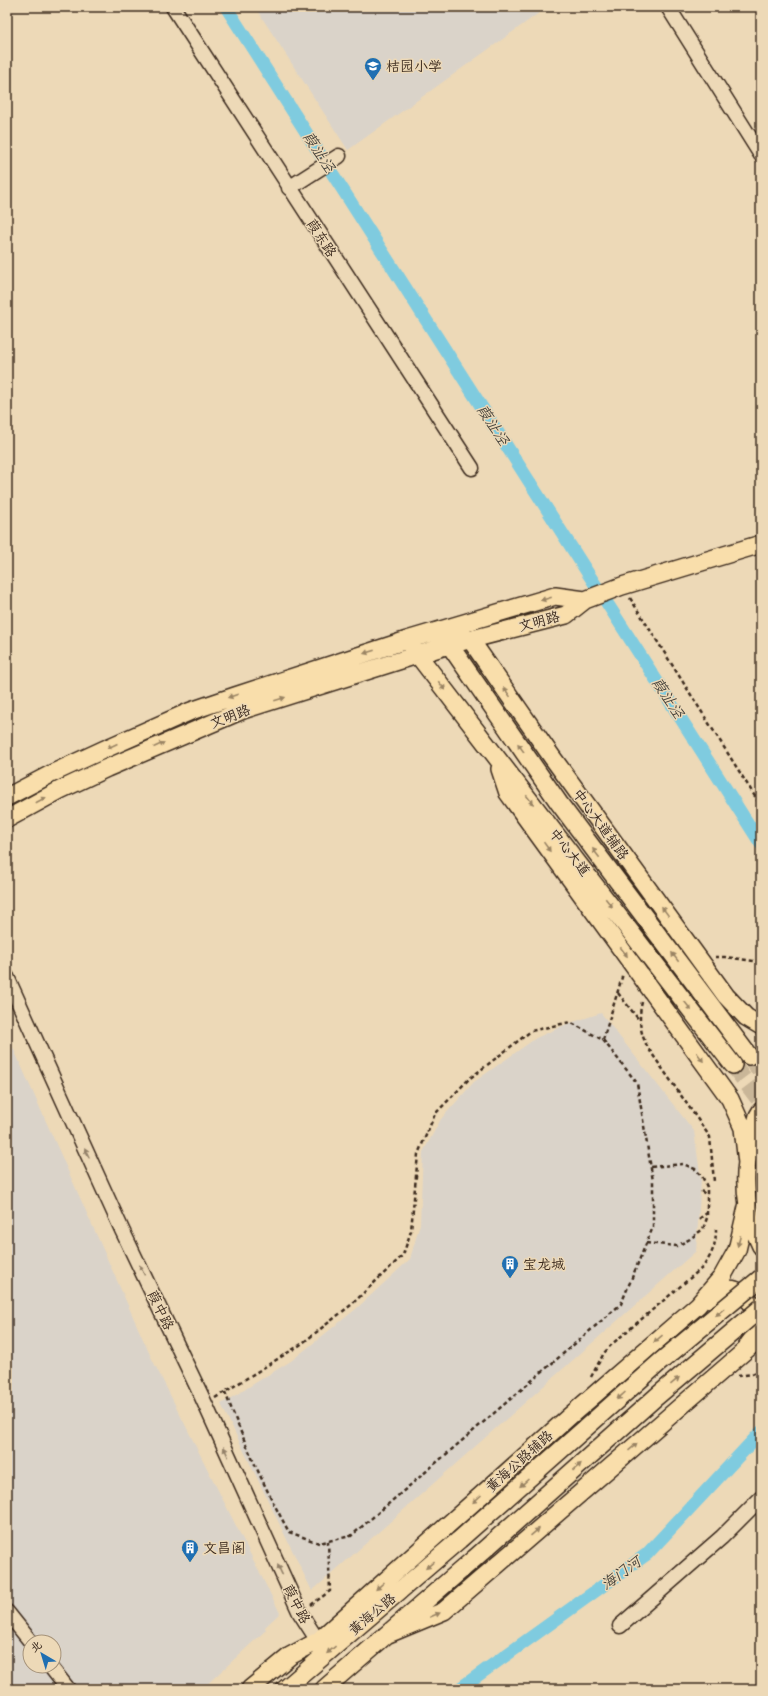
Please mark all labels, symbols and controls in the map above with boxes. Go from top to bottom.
school or university icon: 桔园小学 [363,56,383,81]
place label: 桔园小学 [386,56,442,78]
water label: 葭沚泾 [296,127,341,179]
street label: 葭东路 [300,215,342,262]
water label: 葭沚泾 [470,400,515,452]
one-way arrow [540,596,552,602]
street label: 文明路 [516,606,562,638]
one-way arrow [363,649,375,655]
water label: 葭沚泾 [645,673,690,725]
one-way arrow [437,681,446,692]
one-way arrow [503,687,511,697]
one-way arrow [226,694,238,700]
one-way arrow [275,696,287,702]
street label: 文明路 [207,699,254,735]
one-way arrow [153,742,165,749]
one-way arrow [107,743,118,749]
one-way arrow [517,743,525,753]
street label: 中心大道辅路 [570,785,632,863]
one-way arrow [526,794,534,805]
one-way arrow [35,797,47,803]
street label: 中心大道 [546,825,594,879]
one-way arrow [543,842,551,852]
one-way arrow [592,848,601,859]
one-way arrow [605,898,613,909]
one-way arrow [661,906,669,917]
one-way arrow [620,947,628,957]
one-way arrow [670,952,679,963]
one-way arrow [684,1001,693,1012]
one-way arrow [696,1052,704,1063]
one-way arrow [84,1147,90,1158]
one-way arrow [736,1234,742,1247]
building icon: 宝龙城 [500,1254,520,1279]
place label: 宝龙城 [523,1254,565,1276]
one-way arrow [139,1265,145,1276]
street label: 葭中路 [141,1287,179,1334]
one-way arrow [715,1307,725,1316]
one-way arrow [653,1335,663,1344]
one-way arrow [670,1377,679,1386]
one-way arrow [616,1392,627,1401]
street label: 黄海公路辅路 [481,1425,558,1498]
one-way arrow [628,1443,639,1452]
one-way arrow [223,1446,229,1457]
one-way arrow [572,1462,582,1472]
one-way arrow [519,1478,529,1487]
one-way arrow [472,1494,481,1503]
one-way arrow [530,1528,540,1537]
building icon: 文昌阁 [180,1538,200,1563]
place label: 文昌阁 [203,1538,245,1560]
water label: 海门河 [596,1549,649,1597]
one-way arrow [424,1561,435,1570]
one-way arrow [277,1564,283,1576]
street label: 葭中路 [277,1581,315,1628]
one-way arrow [375,1581,385,1591]
street label: 黄海公路 [344,1588,401,1641]
one-way arrow [430,1611,442,1617]
north arrow [22,1634,62,1674]
text: 北 [27,1636,46,1657]
one-way arrow [326,1645,336,1654]

